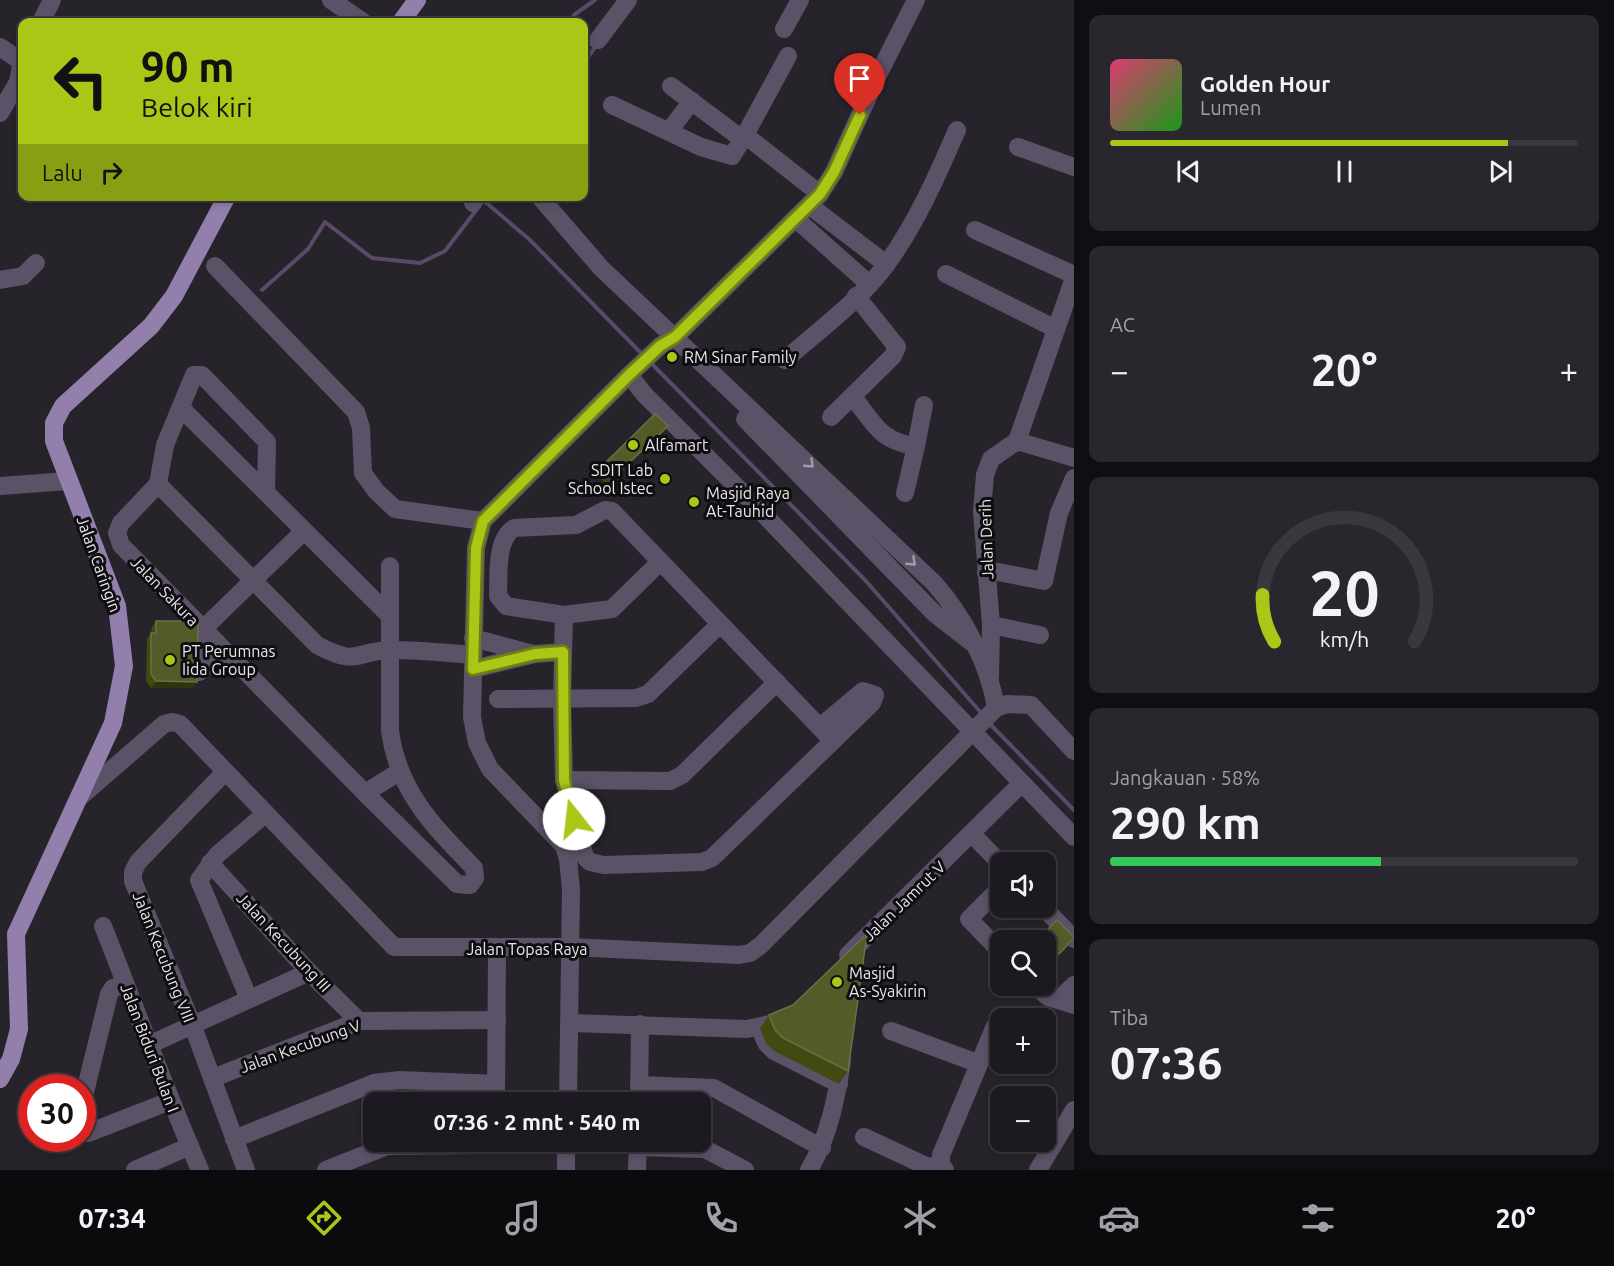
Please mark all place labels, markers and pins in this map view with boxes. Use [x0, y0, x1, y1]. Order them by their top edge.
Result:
pin [834, 53, 885, 115]
place label: RM Sinar Family [684, 348, 797, 366]
marker: RM Sinar Family [665, 350, 679, 364]
place label: Alfamart [645, 436, 709, 454]
marker: Alfamart [626, 438, 640, 452]
place label: SDIT Lab School Istec [568, 461, 654, 497]
marker: SDIT Lab School Istec [658, 472, 672, 486]
place label: Masjid Raya At-Tauhid [706, 484, 790, 520]
marker: Masjid Raya At-Tauhid [687, 495, 701, 509]
place label: PT Perumnas Iida Group [182, 642, 276, 678]
marker: PT Perumnas Iida Group [163, 653, 177, 667]
place label: Masjid As-Syakirin [849, 964, 926, 1000]
marker: Masjid As-Syakirin [830, 975, 844, 989]

